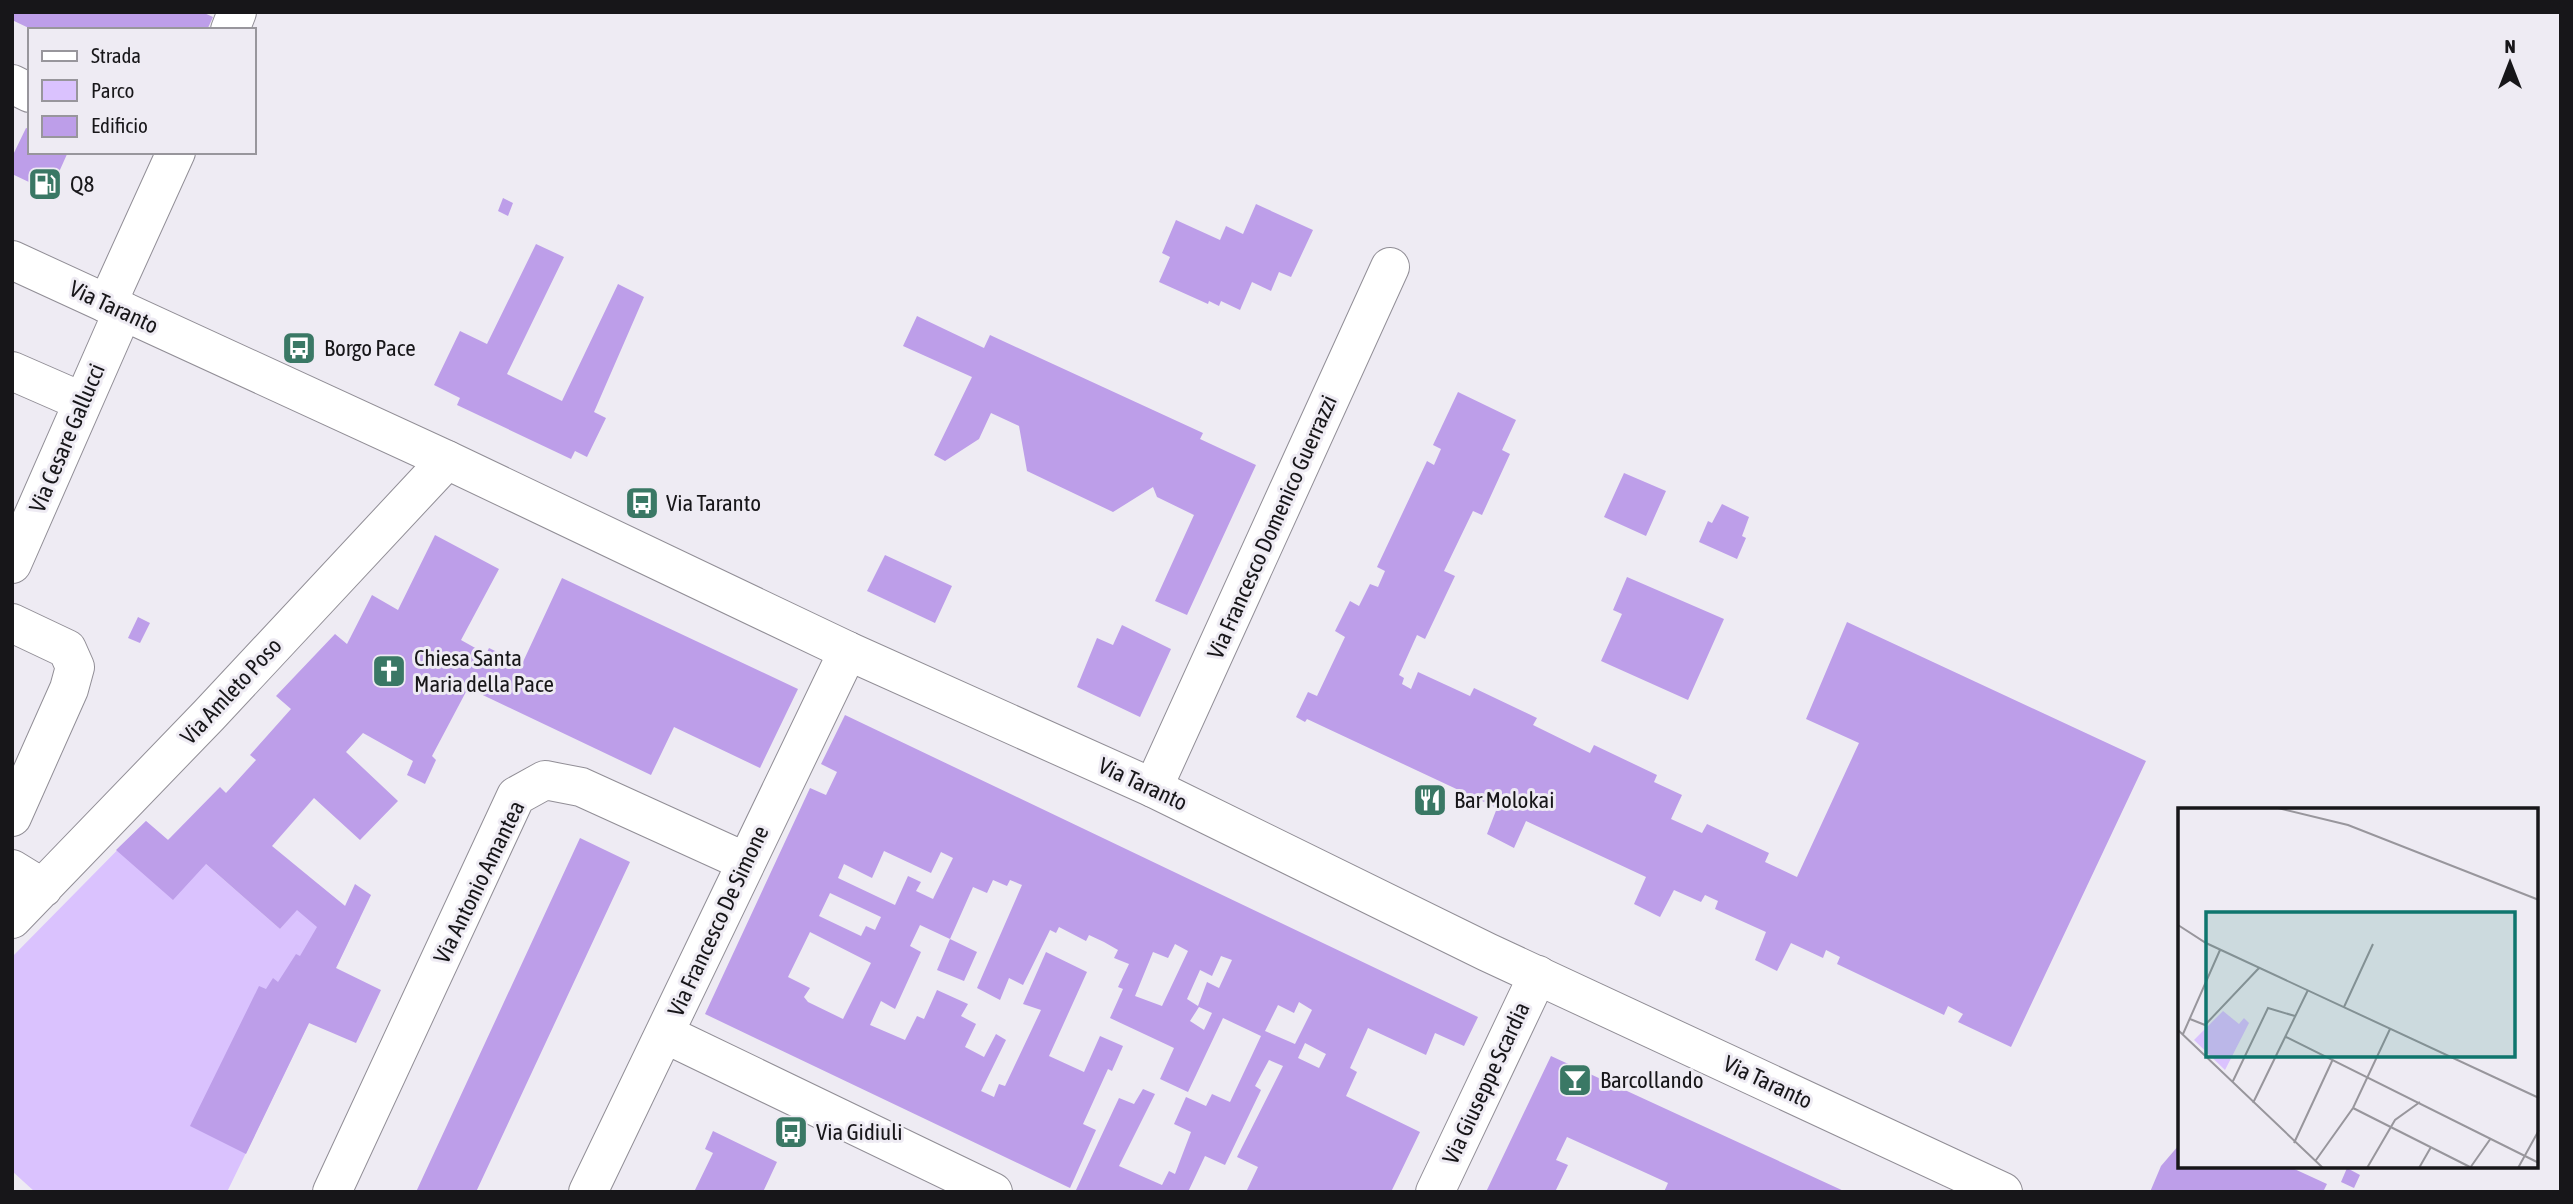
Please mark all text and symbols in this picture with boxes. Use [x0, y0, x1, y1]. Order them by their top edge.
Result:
legend [28, 28, 256, 154]
north arrow [2475, 28, 2545, 98]
text: N [2504, 35, 2516, 57]
text: Strada [91, 43, 141, 67]
text: Parco [91, 78, 134, 102]
text: Edificio [91, 113, 148, 137]
fuel station icon: Q8 [26, 165, 64, 203]
place label: Q8 [70, 171, 94, 197]
street label: Via Taranto [65, 275, 163, 339]
bus stop icon: Borgo Pace [280, 329, 318, 367]
place label: Borgo Pace [324, 335, 416, 361]
street label: Via Cesare Gallucci [24, 360, 110, 516]
street label: Via Francesco Domenico Guerrazzi [1202, 391, 1342, 663]
bus stop icon: Via Taranto [623, 484, 661, 522]
place label: Via Taranto [666, 490, 761, 516]
street label: Via Amleto Poso [175, 633, 287, 749]
place label: Chiesa Santa Maria della Pace [414, 645, 554, 697]
church icon: Chiesa Santa Maria della Pace [370, 652, 408, 690]
street label: Via Taranto [1094, 752, 1192, 816]
restaurant icon: Bar Molokai [1411, 781, 1449, 819]
place label: Bar Molokai [1454, 787, 1555, 813]
street label: Via Antonio Amantea [428, 796, 530, 968]
inset map [2178, 808, 2538, 1169]
street label: Via Francesco De Simone [662, 822, 774, 1020]
street label: Via Giuseppe Scardia [1437, 998, 1535, 1168]
street label: Via Taranto [1719, 1050, 1817, 1114]
bar icon: Barcollando [1556, 1061, 1594, 1099]
place label: Barcollando [1600, 1067, 1703, 1093]
bus stop icon: Via Gidiuli [772, 1113, 810, 1151]
place label: Via Gidiuli [816, 1119, 903, 1145]

